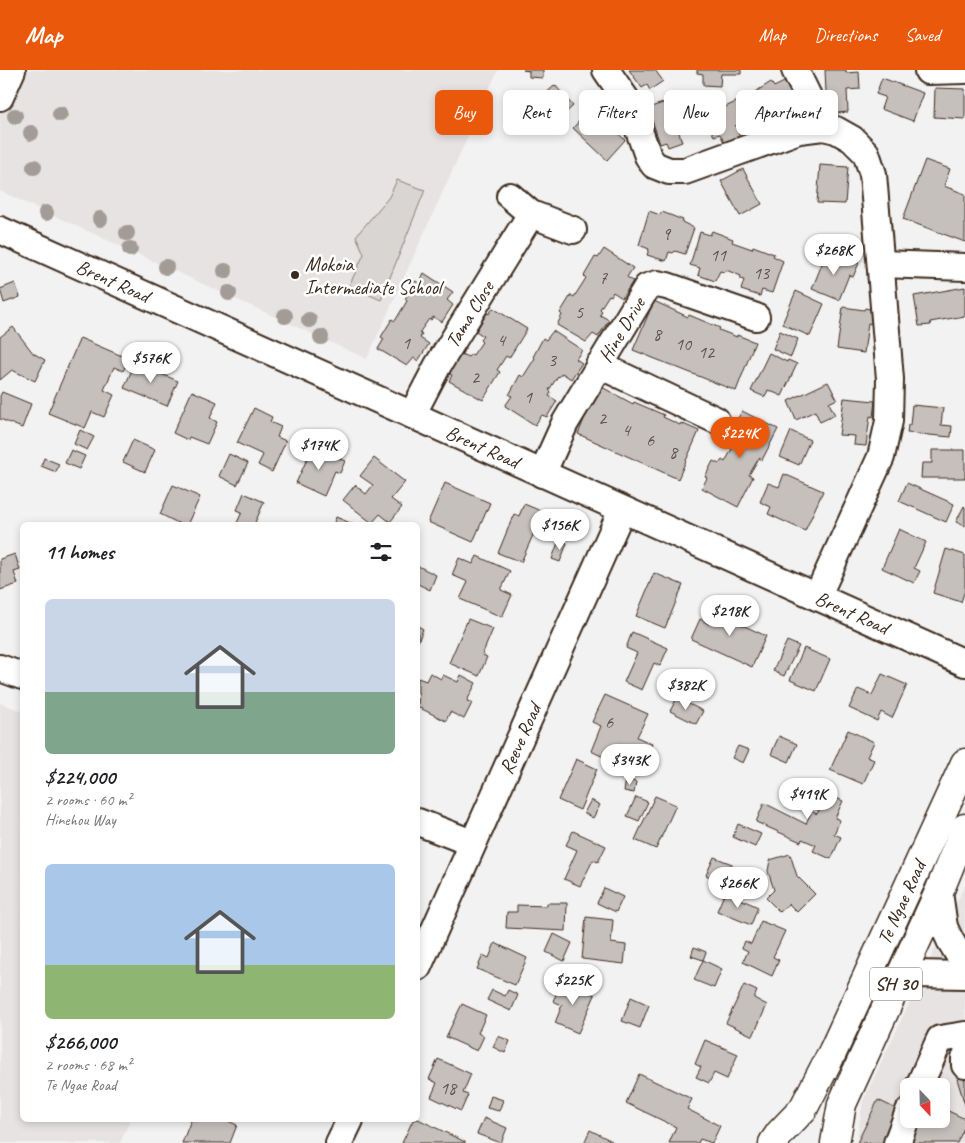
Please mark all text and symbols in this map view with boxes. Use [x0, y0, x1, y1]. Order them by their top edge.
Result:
text: Map [25, 20, 62, 50]
text: Map [759, 24, 786, 46]
text: Directions [814, 24, 877, 46]
text: Saved [905, 24, 940, 46]
chip: Buy [435, 90, 493, 135]
chip: Rent [503, 90, 569, 135]
chip: Filters [579, 90, 654, 135]
chip: New [664, 90, 726, 135]
chip: Apartment [736, 90, 838, 135]
house number: 9 [662, 223, 672, 245]
pin: $268K [799, 234, 869, 276]
text: $268K [815, 240, 853, 260]
house number: 11 [710, 244, 727, 266]
place label: Mokoia Intermediate School [305, 252, 445, 300]
street label: Brent Road [73, 253, 157, 309]
house number: 13 [753, 262, 771, 284]
house number: 7 [599, 267, 608, 289]
marker: Mokoia Intermediate School [289, 269, 301, 281]
street label: Tama Close [439, 275, 500, 352]
street label: Hine Drive [592, 291, 651, 367]
house number: 5 [575, 301, 584, 323]
house number: 8 [653, 323, 663, 345]
house number: 4 [497, 329, 507, 351]
house number: 1 [402, 332, 411, 354]
house number: 10 [675, 333, 693, 355]
house number: 12 [698, 341, 716, 363]
pin: $576K [116, 342, 186, 384]
text: $576K [133, 348, 169, 368]
house number: 3 [548, 349, 558, 371]
house number: 2 [471, 366, 481, 388]
house number: 1 [524, 386, 533, 408]
house number: 2 [598, 407, 608, 429]
pin: $224K [705, 416, 775, 459]
street label: Brent Road [442, 419, 526, 475]
house number: 4 [622, 419, 632, 441]
text: $224K [722, 423, 758, 443]
pin: $174K [284, 428, 354, 471]
house number: 6 [646, 429, 655, 451]
text: $174K [301, 435, 337, 455]
house number: 8 [669, 441, 679, 463]
pin: $156K [525, 508, 595, 551]
text: $156K [541, 515, 579, 535]
icon: filters [367, 538, 395, 566]
text: 11 homes [45, 539, 114, 565]
street label: Brent Road [812, 585, 896, 641]
pin: $218K [695, 594, 765, 637]
text: $218K [712, 601, 748, 621]
icon: home [175, 632, 265, 722]
pin: $382K [651, 668, 721, 711]
text: $382K [668, 675, 704, 695]
street label: Reeve Road [493, 697, 548, 778]
house number: 6 [605, 711, 614, 733]
pin: $343K [595, 744, 665, 786]
text: $343K [612, 750, 648, 770]
text: $224,000 [45, 764, 115, 790]
pin: $419K [773, 778, 843, 820]
text: $419K [790, 784, 826, 804]
text: 2 rooms · 60 m² [45, 790, 131, 810]
text: Hinehou Way [45, 810, 116, 830]
street label: Te Ngae Road [871, 854, 932, 948]
pin: $266K [703, 866, 773, 909]
text: $266K [719, 873, 757, 893]
icon: home [175, 897, 265, 987]
pin: $225K [538, 964, 608, 1006]
road number: SH 30 [870, 968, 922, 1001]
text: $225K [555, 970, 591, 990]
text: $266,000 [45, 1029, 116, 1055]
text: 2 rooms · 68 m² [45, 1055, 131, 1075]
text: Te Ngae Road [45, 1075, 116, 1095]
house number: 18 [440, 1077, 458, 1099]
north arrow [900, 1078, 950, 1128]
map controls [900, 1078, 950, 1128]

